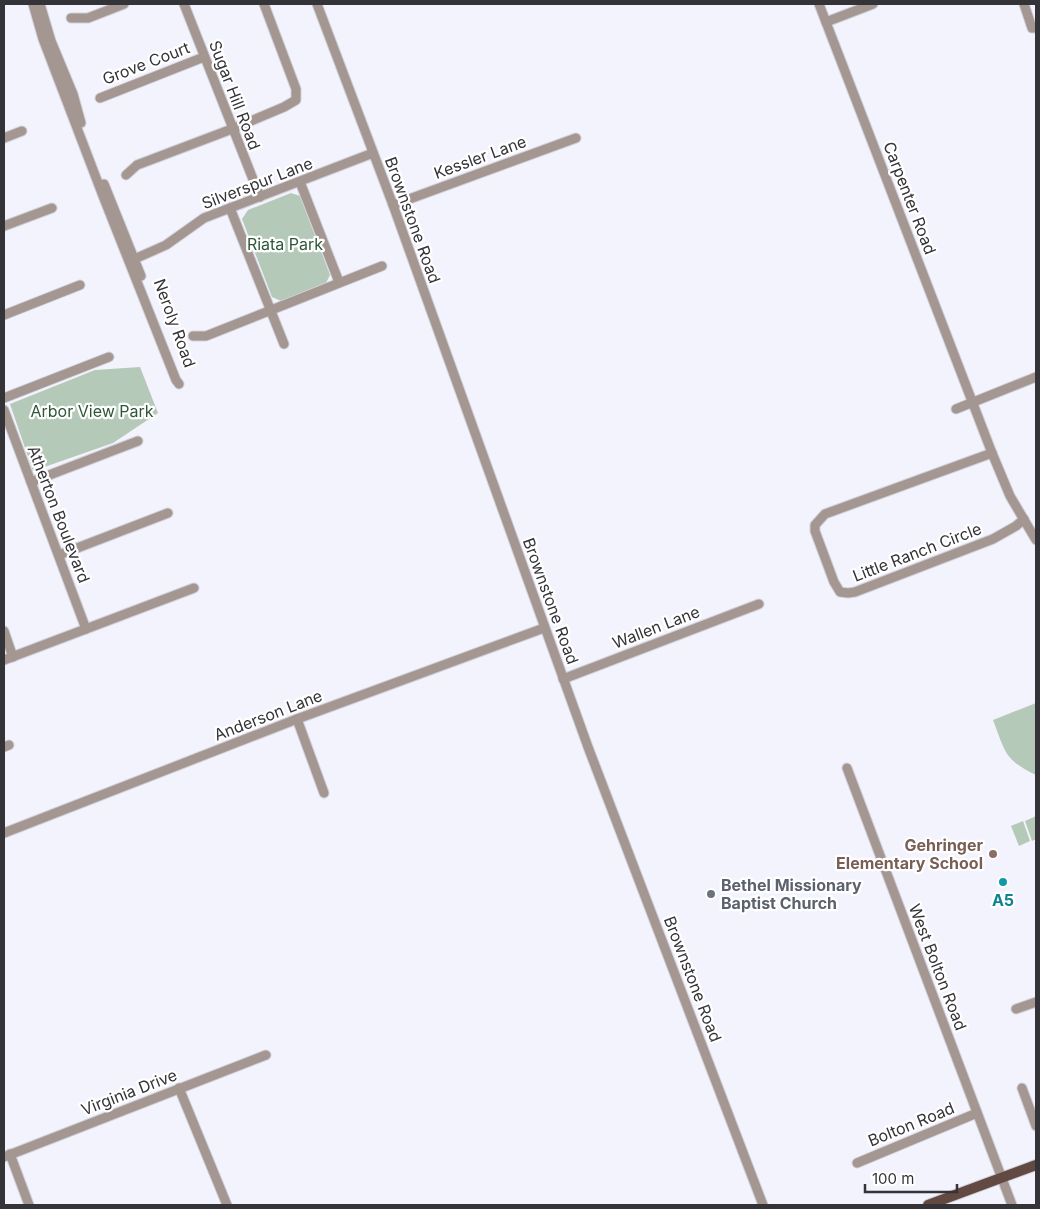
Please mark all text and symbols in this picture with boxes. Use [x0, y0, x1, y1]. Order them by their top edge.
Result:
street label: Grove Court [100, 37, 192, 89]
street label: Sugar Hill Road [205, 37, 265, 153]
street label: Kessler Lane [431, 131, 529, 183]
street label: Carpenter Road [879, 139, 941, 257]
street label: Silverspur Lane [199, 153, 315, 213]
street label: Brownstone Road [381, 154, 445, 286]
park label: Riata Park [247, 234, 323, 254]
street label: Neroly Road [150, 276, 200, 370]
park label: Arbor View Park [30, 401, 154, 421]
street label: Atherton Boulevard [24, 442, 94, 586]
street label: Little Ranch Circle [850, 518, 984, 586]
street label: Brownstone Road [519, 535, 583, 667]
street label: Wallen Lane [610, 601, 702, 653]
street label: Anderson Lane [211, 685, 325, 745]
place label: Gehringer Elementary School [836, 835, 983, 873]
marker: Gehringer Elementary School [987, 848, 999, 860]
place label: Bethel Missionary Baptist Church [721, 875, 862, 913]
marker: A5 [997, 876, 1009, 888]
marker: Bethel Missionary Baptist Church [705, 888, 717, 900]
place label: A5 [992, 890, 1014, 910]
street label: West Bolton Road [905, 901, 971, 1033]
street label: Brownstone Road [660, 913, 726, 1045]
street label: Virginia Drive [78, 1065, 180, 1119]
street label: Bolton Road [865, 1098, 957, 1150]
scale bar [865, 1162, 958, 1194]
text: 100 m [872, 1169, 914, 1188]

